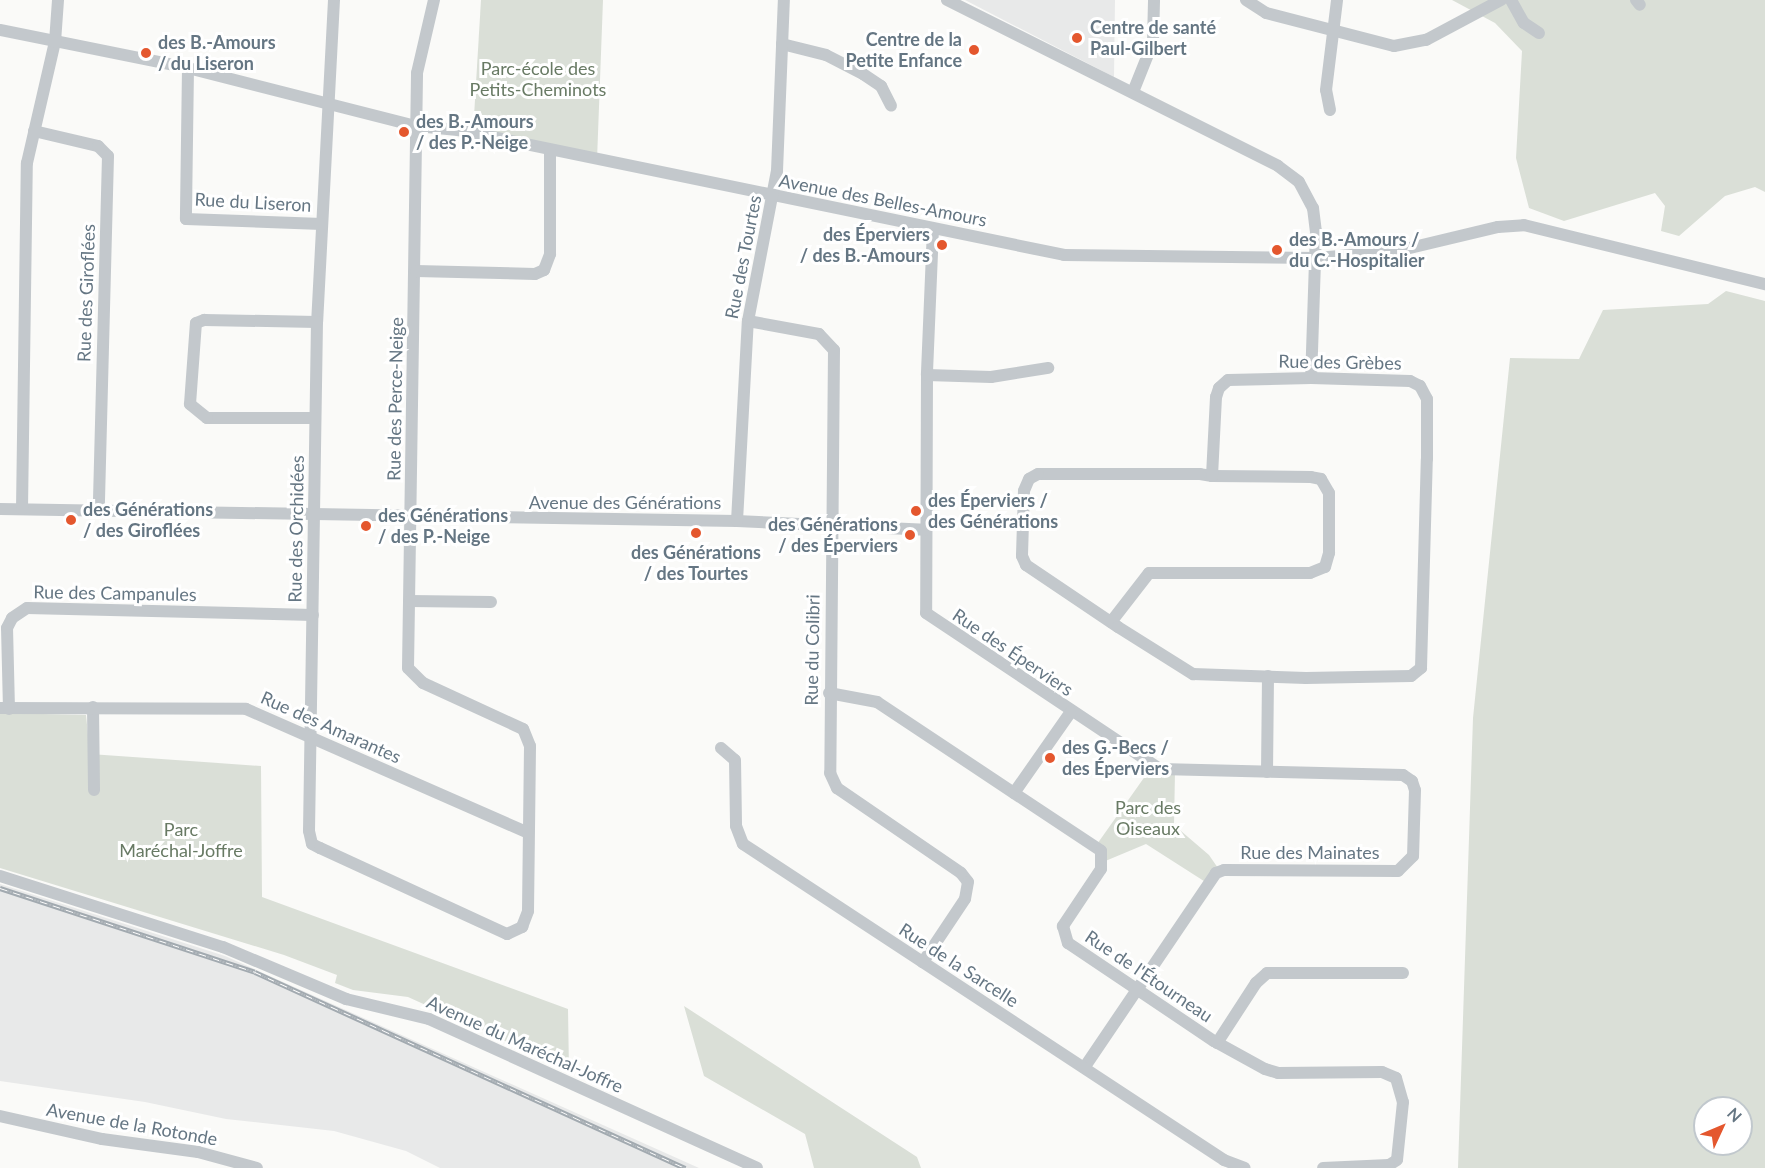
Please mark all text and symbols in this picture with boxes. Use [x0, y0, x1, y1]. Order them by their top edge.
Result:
place label: Centre de santé Paul-Gilbert [1090, 17, 1216, 60]
place label: Centre de la Petite Enfance [846, 29, 962, 72]
marker: Centre de santé Paul-Gilbert [1068, 29, 1086, 47]
place label: des B.-Amours / du Liseron [158, 32, 276, 74]
marker: Centre de la Petite Enfance [967, 43, 981, 57]
marker: des B.-Amours / du Liseron [139, 46, 153, 60]
park label: Parc-école des Petits-Cheminots [470, 58, 606, 100]
place label: des B.-Amours / des P.-Neige [416, 111, 534, 154]
marker: des B.-Amours / des P.-Neige [397, 125, 411, 139]
street label: Avenue des Belles-Amours [777, 169, 989, 231]
street label: Rue du Liseron [194, 188, 312, 216]
street label: Rue des Tourtes [720, 193, 766, 321]
street label: Rue des Giroflées [73, 224, 99, 362]
place label: des Éperviers / des B.-Amours [800, 224, 930, 266]
place label: des B.-Amours / du C.-Hospitalier [1289, 229, 1424, 272]
marker: des Éperviers / des B.-Amours [935, 238, 949, 252]
marker: des B.-Amours / du C.-Hospitalier [1270, 243, 1284, 257]
street label: Rue des Perce-Neige [383, 317, 407, 481]
street label: Rue des Grèbes [1278, 350, 1402, 374]
street label: Rue des Orchidées [284, 455, 308, 603]
place label: des Éperviers / des Générations [928, 490, 1058, 532]
street label: Avenue des Générations [529, 491, 721, 513]
place label: des Générations / des Giroflées [83, 499, 213, 542]
marker: des Éperviers / des Générations [909, 504, 923, 518]
place label: des Générations / des P.-Neige [378, 505, 508, 548]
marker: des Générations / des Giroflées [64, 513, 78, 527]
place label: des Générations / des Éperviers [768, 514, 898, 556]
marker: des Générations / des P.-Neige [359, 519, 373, 533]
marker: des Générations / des Tourtes [689, 526, 703, 540]
marker: des Générations / des Éperviers [903, 528, 917, 542]
place label: des Générations / des Tourtes [631, 542, 761, 584]
street label: Rue des Campanules [33, 581, 197, 605]
street label: Rue du Colibri [800, 594, 824, 706]
street label: Rue des Éperviers [949, 604, 1077, 700]
street label: Rue des Amarantes [257, 686, 405, 768]
place label: des G.-Becs / des Éperviers [1062, 737, 1169, 780]
marker: des G.-Becs / des Éperviers [1043, 751, 1057, 765]
park label: Parc des Oiseaux [1115, 797, 1181, 840]
park label: Parc Maréchal-Joffre [119, 819, 243, 862]
street label: Rue des Mainates [1240, 841, 1380, 863]
street label: Rue de la Sarcelle [895, 918, 1023, 1012]
street label: Rue de l'Étourneau [1081, 925, 1217, 1027]
street label: Avenue du Maréchal-Joffre [424, 991, 626, 1097]
north arrow [1693, 1096, 1753, 1156]
street label: Avenue de la Rotonde [45, 1098, 219, 1150]
text: N [1724, 1103, 1746, 1126]

